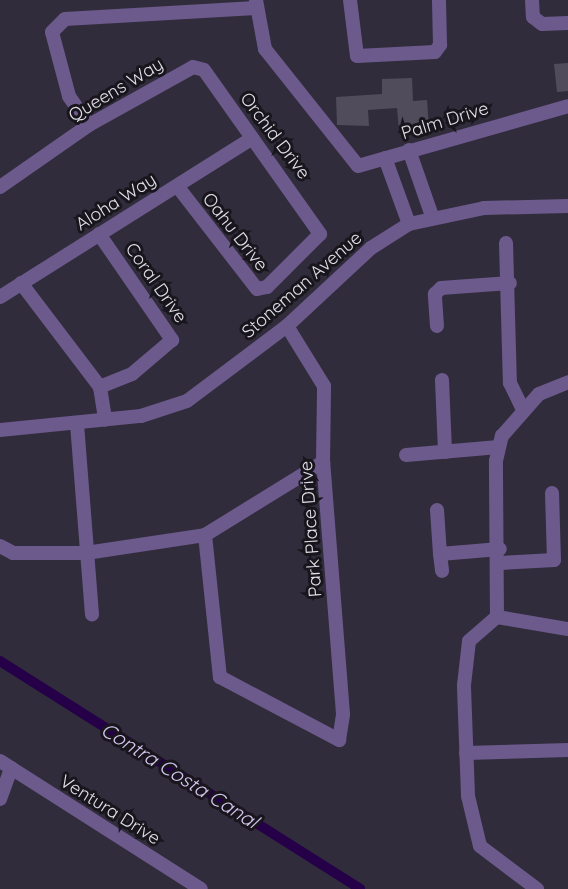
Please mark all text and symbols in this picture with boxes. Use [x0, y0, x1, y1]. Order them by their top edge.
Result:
street label: Queens Way [65, 53, 167, 127]
street label: Orchid Drive [235, 88, 315, 184]
street label: Palm Drive [399, 97, 491, 145]
street label: Aloha Way [72, 169, 160, 235]
street label: Oahu Drive [198, 189, 272, 275]
street label: Stoneman Avenue [238, 227, 366, 343]
street label: Coral Drive [121, 239, 191, 327]
street label: Park Place Drive [295, 460, 327, 598]
water label: Contra Costa Canal [97, 717, 263, 833]
street label: Ventura Drive [56, 771, 164, 849]

